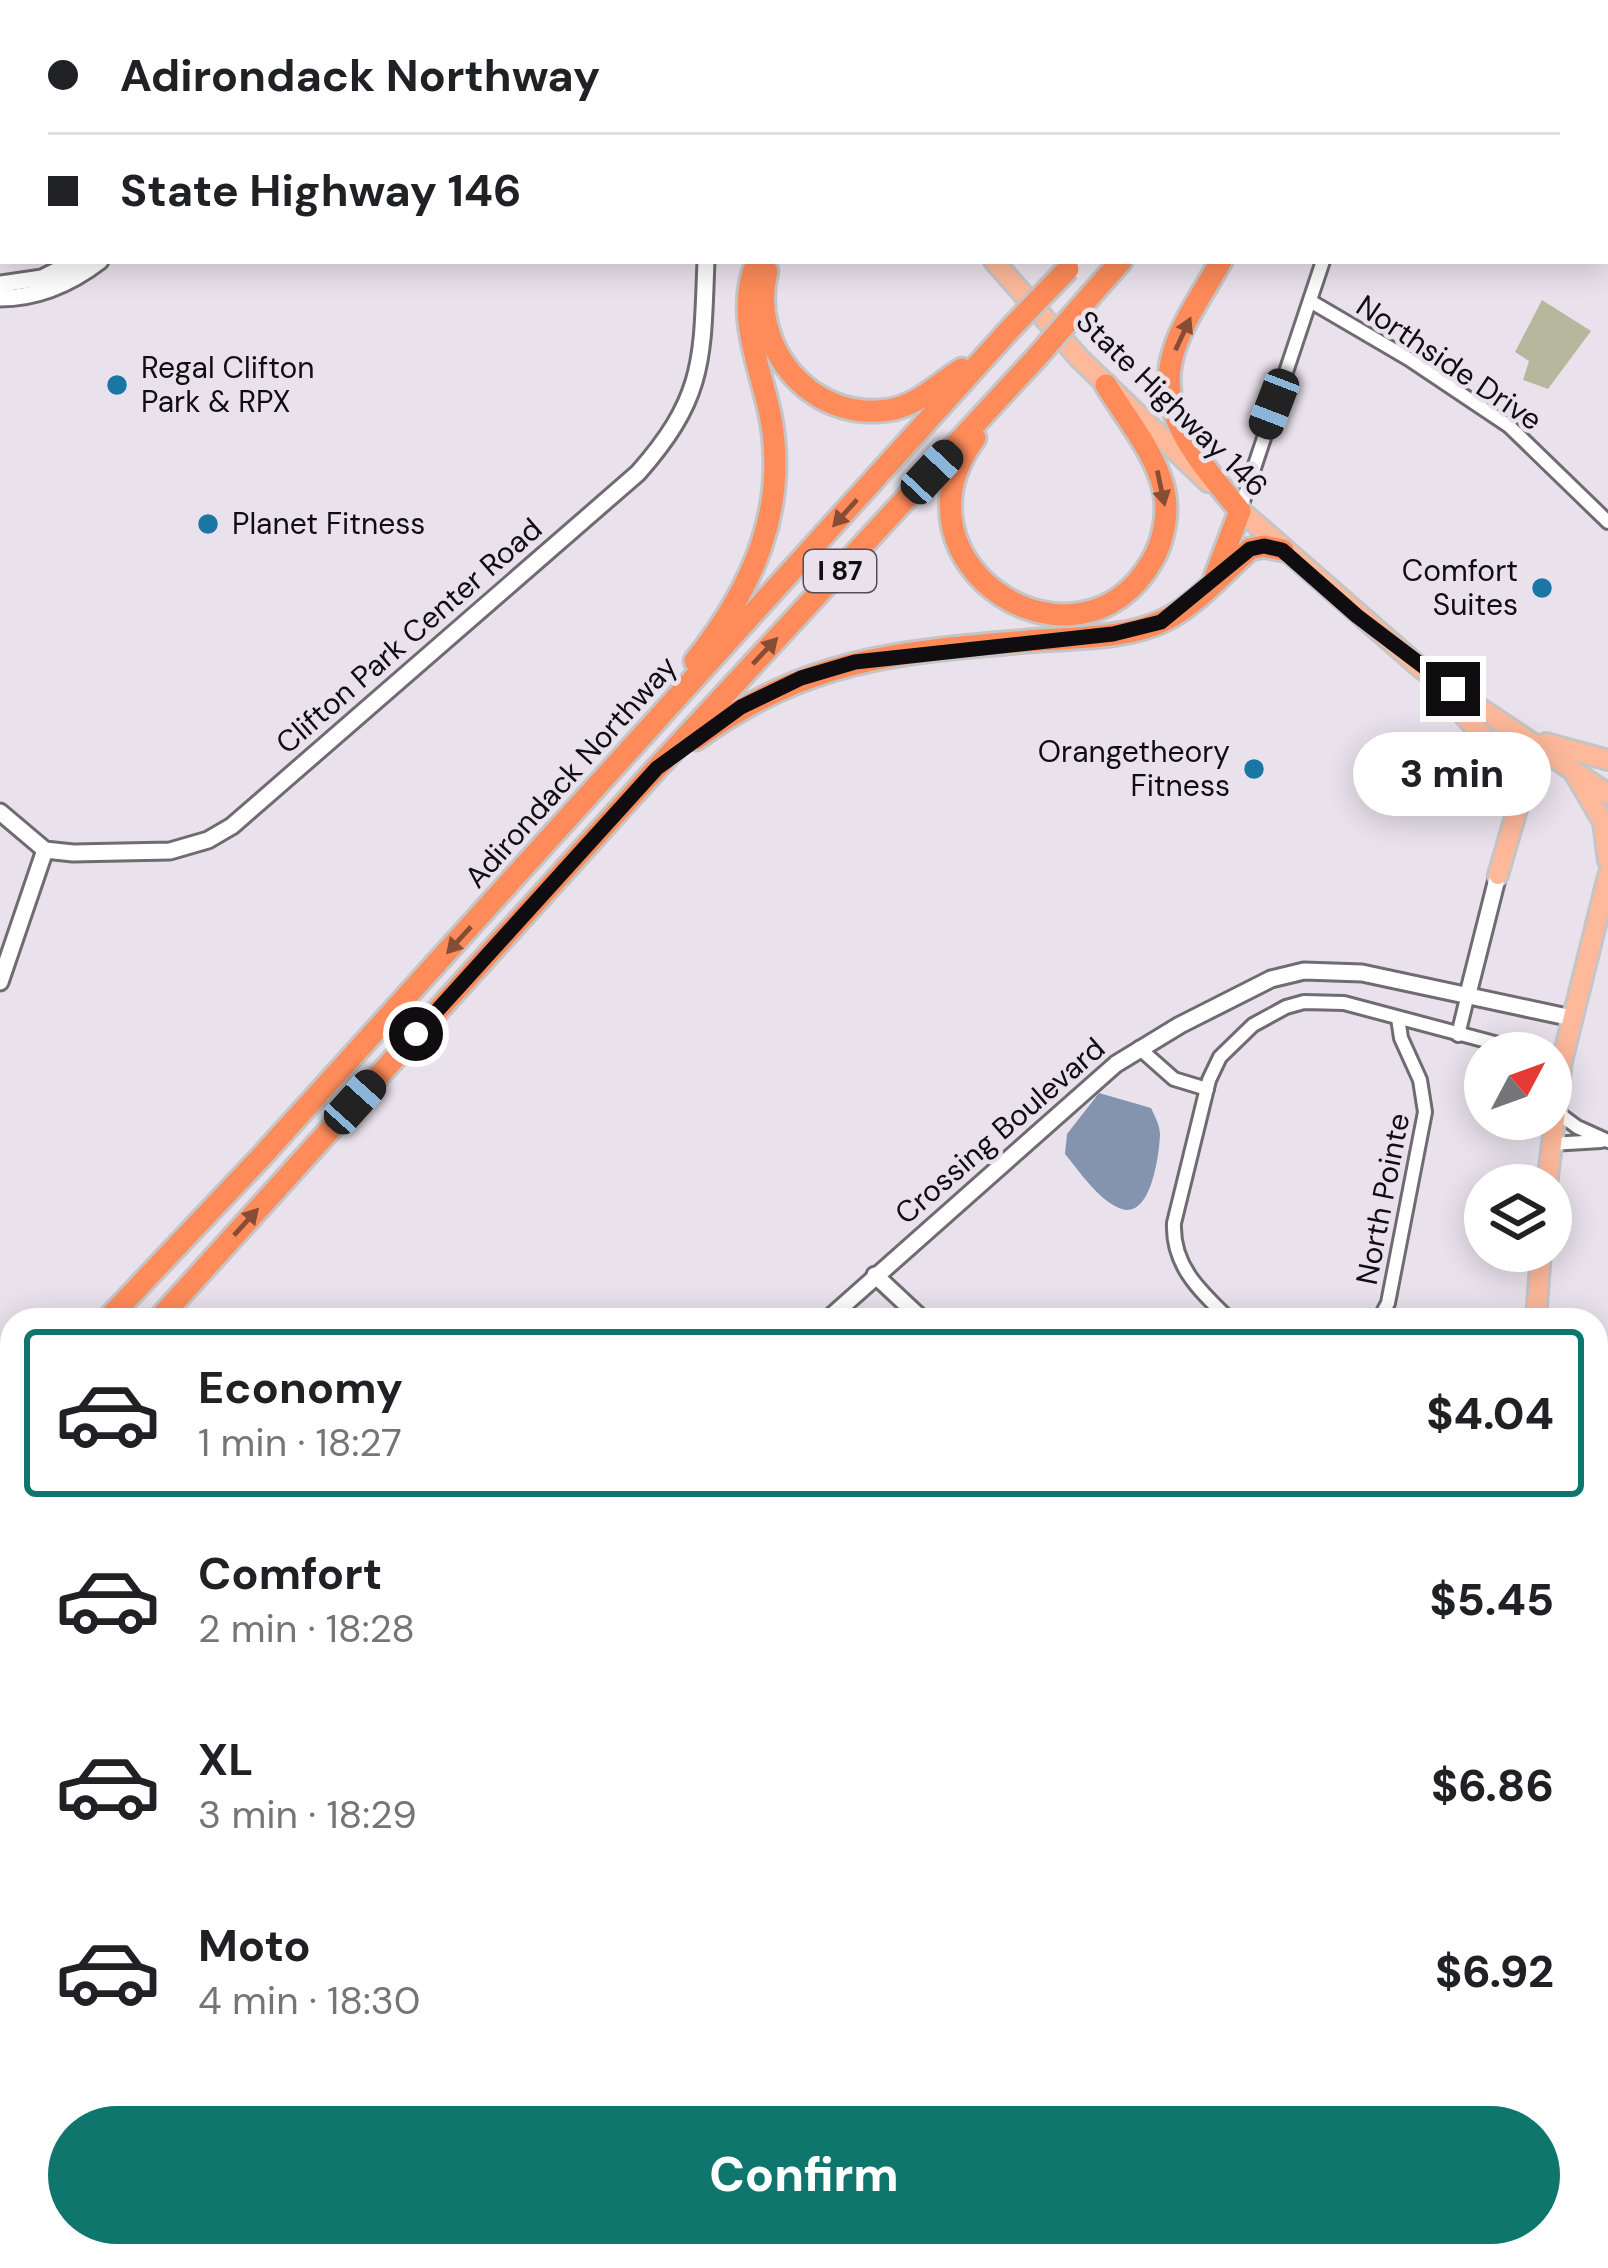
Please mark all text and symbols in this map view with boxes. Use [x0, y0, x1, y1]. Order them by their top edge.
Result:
text: Adirondack Northway [120, 46, 600, 105]
text: State Highway 146 [120, 161, 522, 220]
street label: Northside Drive [1349, 286, 1550, 439]
street label: State Highway 146 [1068, 302, 1277, 505]
one-way arrow [1173, 316, 1193, 351]
place label: Regal Clifton Park & RPX [141, 348, 315, 421]
car [1244, 364, 1304, 444]
marker: Regal Clifton Park & RPX [104, 372, 130, 398]
car [894, 433, 970, 511]
one-way arrow [1152, 469, 1171, 507]
one-way arrow [832, 498, 859, 528]
place label: Planet Fitness [232, 504, 425, 543]
street label: Clifton Park Center Road [267, 509, 550, 762]
marker: Planet Fitness [195, 511, 221, 537]
road number: I 87 [804, 550, 876, 592]
place label: Comfort Suites [1402, 551, 1518, 624]
marker: Comfort Suites [1529, 575, 1555, 601]
one-way arrow [751, 637, 778, 666]
street label: Adirondack Northway [456, 647, 686, 896]
route end [1426, 662, 1480, 716]
callout: 3 min [1354, 731, 1552, 815]
place label: Orangetheory Fitness [1038, 732, 1230, 805]
text: 3 min [1400, 748, 1504, 799]
marker: Orangetheory Fitness [1241, 756, 1267, 782]
one-way arrow [446, 926, 473, 955]
route start [389, 1007, 443, 1061]
street label: Crossing Boulevard [886, 1029, 1113, 1233]
north arrow [1464, 1032, 1572, 1140]
map controls [1464, 1032, 1572, 1272]
car [318, 1063, 392, 1141]
street label: North Pointe [1347, 1110, 1418, 1288]
button: layers [1464, 1164, 1572, 1272]
one-way arrow [232, 1207, 259, 1236]
text: Economy [198, 1358, 403, 1417]
icon: car [54, 1359, 162, 1467]
text: $4.04 [1426, 1384, 1554, 1443]
text: 1 min · 18:27 [198, 1417, 402, 1468]
text: Comfort [198, 1544, 382, 1603]
icon: car [54, 1545, 162, 1653]
text: $5.45 [1430, 1570, 1554, 1629]
text: 2 min · 18:28 [198, 1603, 415, 1654]
text: XL [198, 1730, 253, 1789]
icon: car [54, 1731, 162, 1839]
text: $6.86 [1431, 1756, 1554, 1815]
text: 3 min · 18:29 [198, 1789, 417, 1840]
text: Moto [198, 1916, 311, 1975]
icon: car [54, 1917, 162, 2025]
text: $6.92 [1435, 1942, 1554, 2001]
text: 4 min · 18:30 [198, 1975, 421, 2026]
button: Confirm [48, 2106, 1560, 2244]

